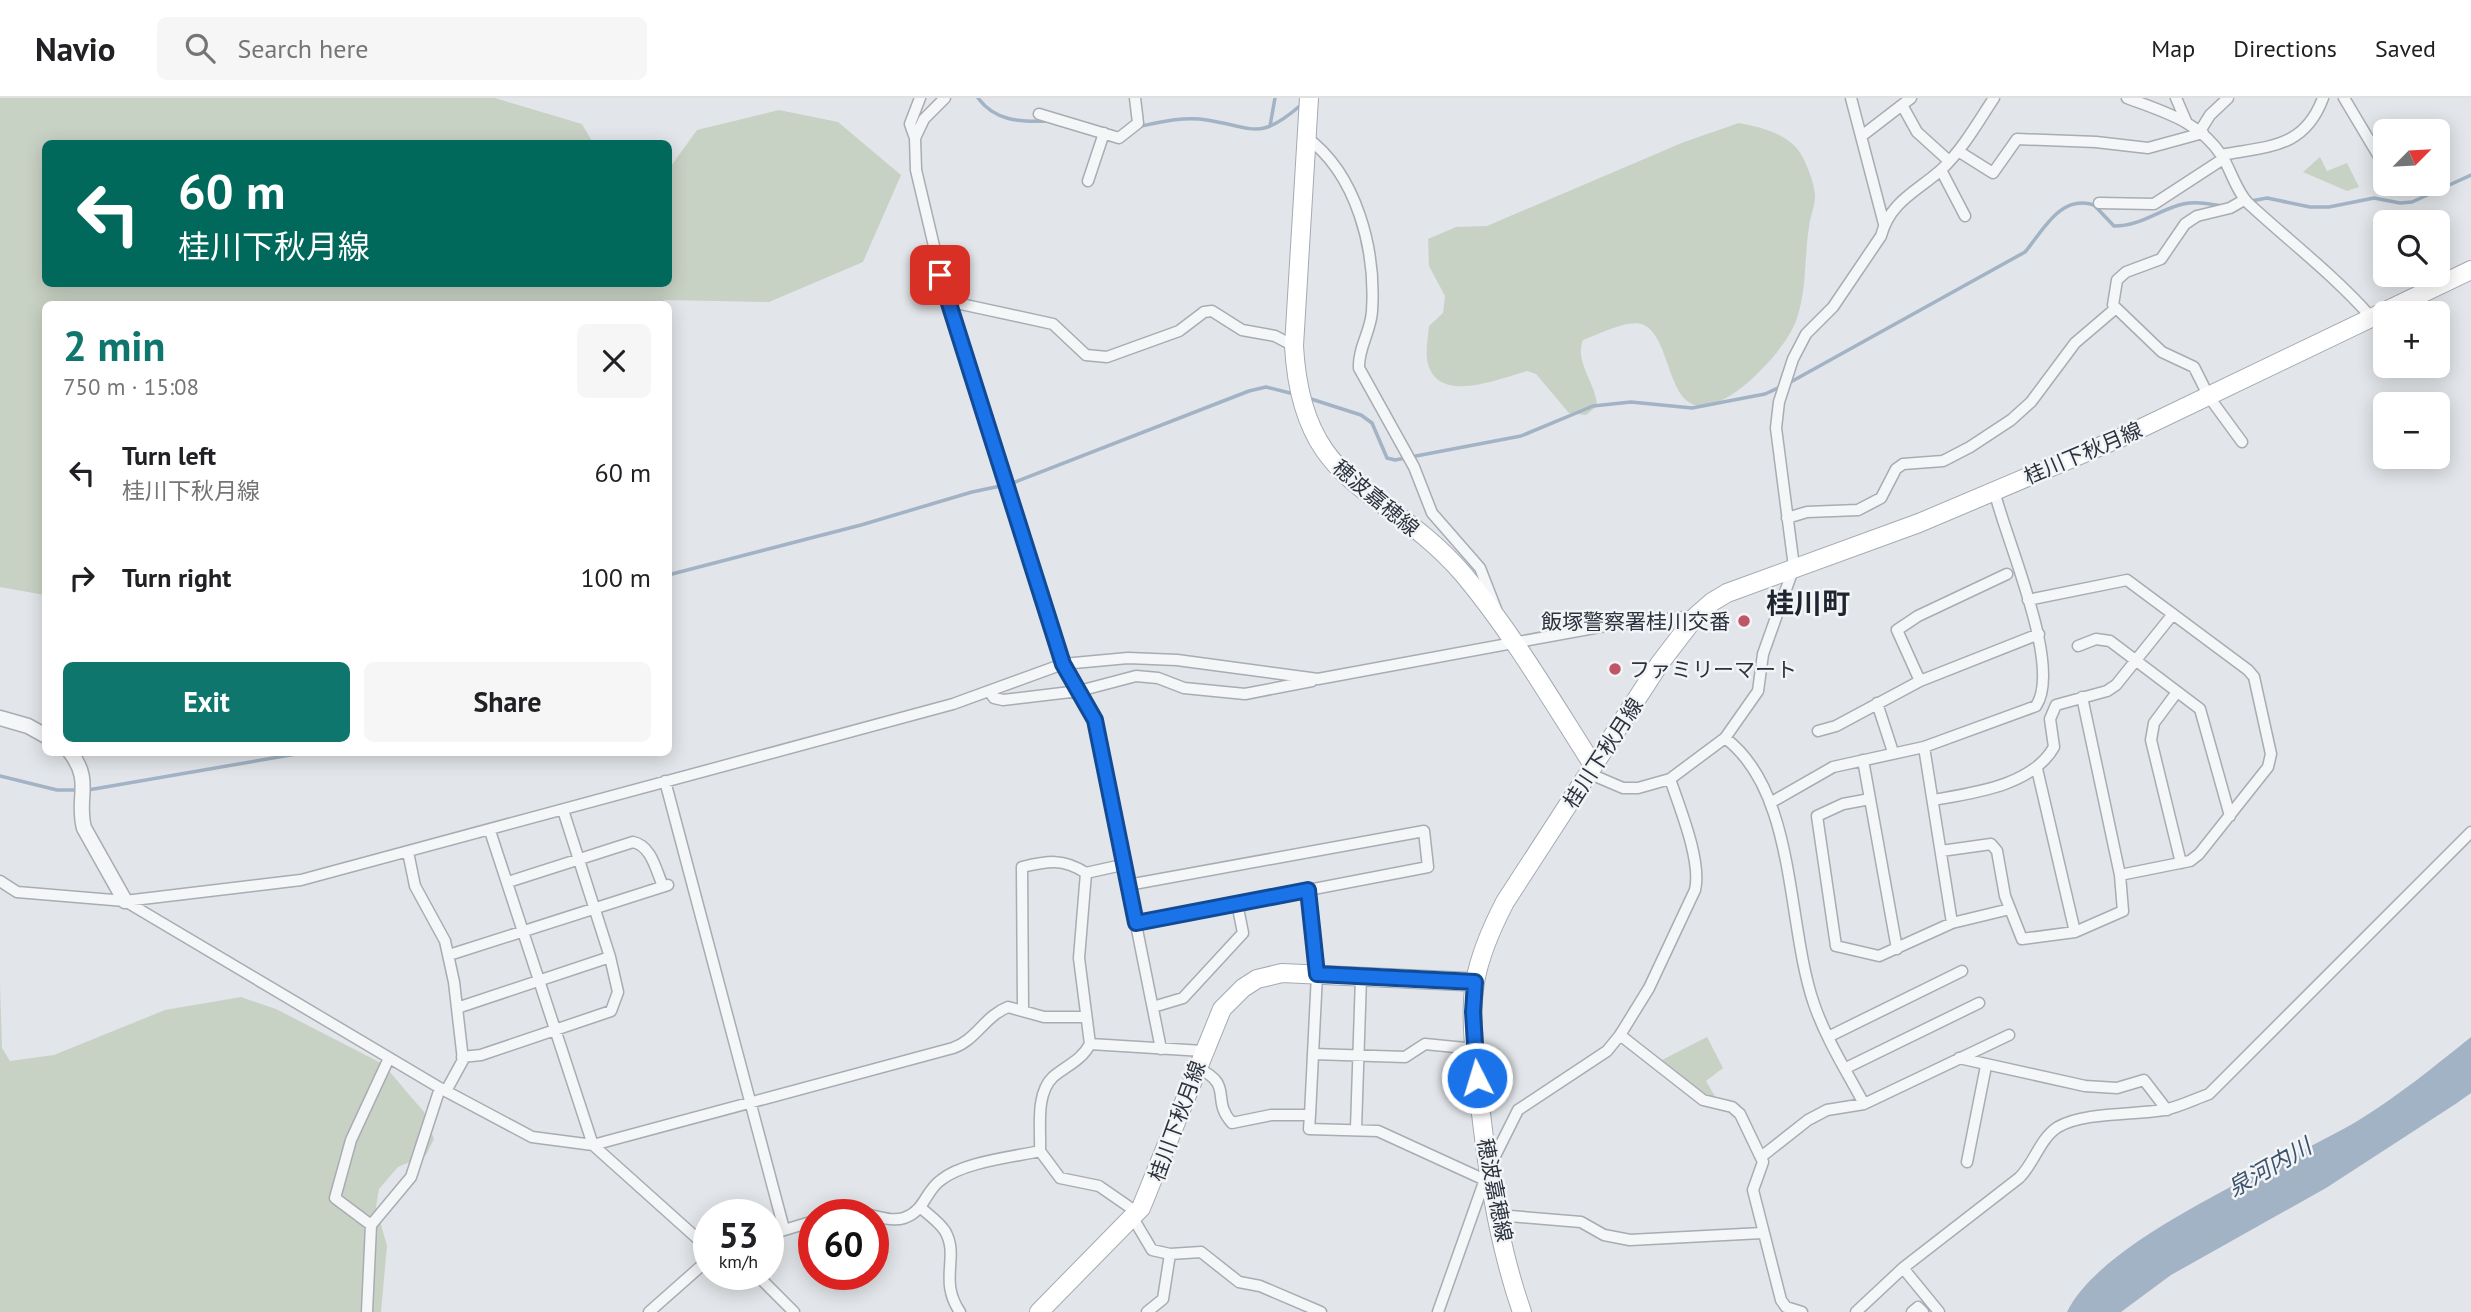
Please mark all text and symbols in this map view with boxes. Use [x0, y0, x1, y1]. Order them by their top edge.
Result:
search box [157, 17, 647, 80]
text: Navio [35, 27, 115, 70]
icon: search [181, 29, 219, 67]
text: Search here [237, 32, 369, 65]
text: Map [2151, 33, 2195, 64]
text: Directions [2233, 33, 2337, 64]
text: Saved [2375, 33, 2436, 64]
north arrow [2373, 119, 2450, 196]
map controls [2373, 119, 2450, 469]
text: 60 m [178, 159, 285, 223]
icon: left [63, 168, 154, 259]
button: search [2373, 210, 2450, 287]
text: 桂川下秋月線 [178, 225, 370, 267]
pin [910, 245, 970, 305]
icon: arrive [921, 256, 959, 294]
button: + [2373, 301, 2450, 378]
text: 2 min [63, 318, 165, 373]
button: close [577, 324, 651, 398]
text: 750 m · 15:08 [63, 372, 199, 401]
button: − [2373, 392, 2450, 469]
street label: 桂川下秋月線 [2020, 416, 2146, 490]
text: Turn left [122, 439, 216, 472]
icon: left [63, 454, 101, 492]
street label: 穂波嘉穂線 [1327, 454, 1425, 542]
text: 60 m [595, 456, 651, 489]
text: 桂川下秋月線 [122, 476, 260, 505]
icon: right [63, 559, 101, 597]
text: Turn right [122, 561, 231, 594]
text: 100 m [580, 561, 651, 594]
district label: 桂川町 [1766, 584, 1850, 621]
place label: 飯塚警察署桂川交番 [1541, 608, 1730, 635]
marker: 飯塚警察署桂川交番 [1736, 613, 1752, 629]
place label: ファミリーマート [1629, 656, 1797, 683]
marker: ファミリーマート [1607, 661, 1623, 677]
button: Exit [63, 662, 350, 742]
button: Share [364, 662, 651, 742]
street label: 桂川下秋月線 [1557, 693, 1649, 813]
position arrow [1440, 1041, 1514, 1115]
street label: 桂川下秋月線 [1143, 1057, 1211, 1185]
water label: 泉河内川 [2222, 1130, 2319, 1203]
street label: 穂波嘉穂線 [1472, 1136, 1518, 1244]
speed limit sign: 60 [798, 1199, 889, 1290]
text: 53 [719, 1212, 758, 1258]
text: km/h [719, 1250, 758, 1273]

